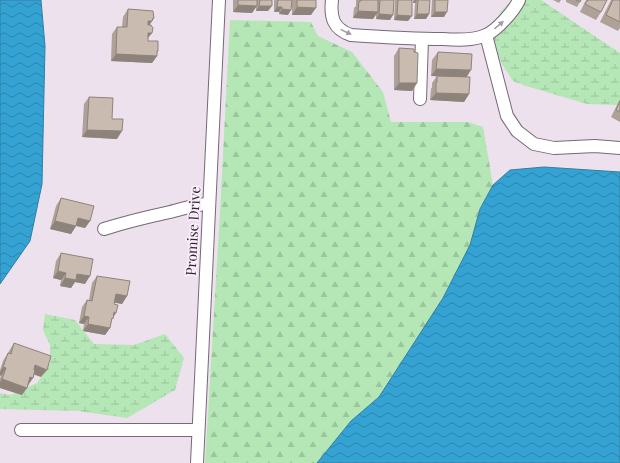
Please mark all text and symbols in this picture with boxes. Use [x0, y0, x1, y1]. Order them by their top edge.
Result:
one-way arrow [493, 20, 504, 29]
one-way arrow [340, 29, 352, 35]
street label: Promise Drive [181, 186, 204, 276]

